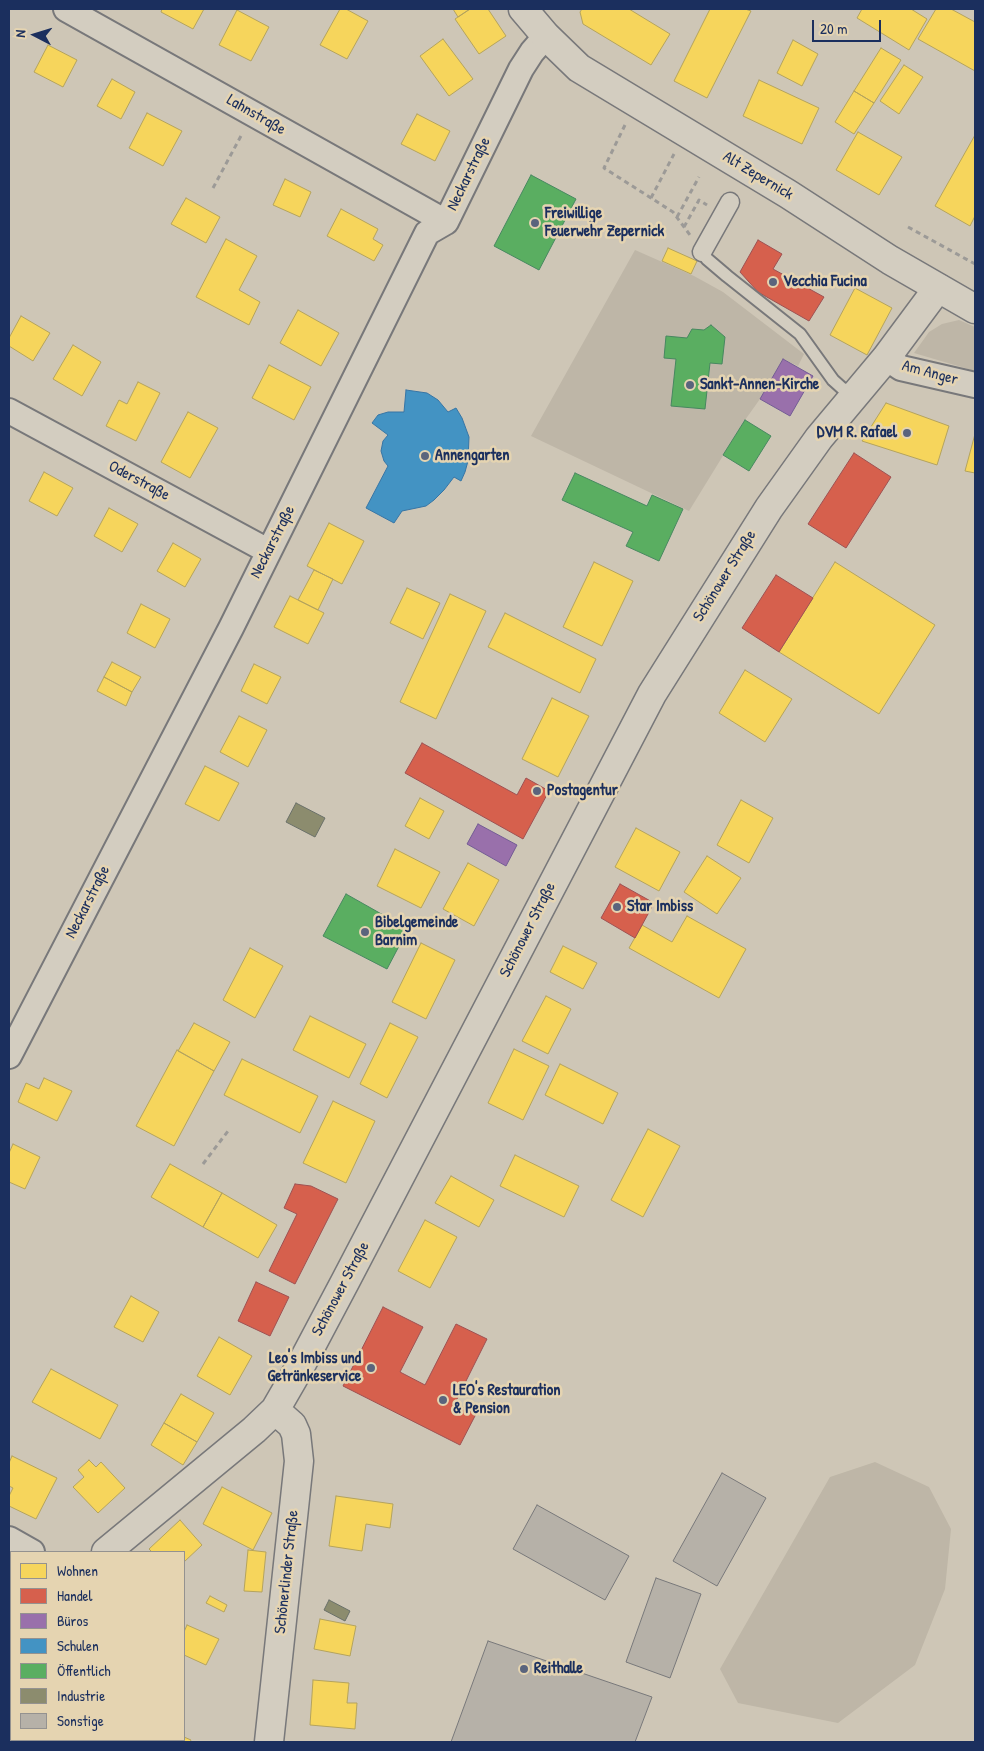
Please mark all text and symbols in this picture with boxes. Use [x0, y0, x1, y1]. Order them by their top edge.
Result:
north arrow [10, 10, 60, 60]
scale bar [814, 10, 883, 42]
text: 20 m [820, 18, 847, 39]
text: N [10, 29, 29, 38]
street label: Lahnstraße [223, 90, 289, 140]
street label: Neckarstraße [443, 134, 495, 214]
street label: Alt Zepernick [719, 147, 797, 205]
place label: Freiwillige Feuerwehr Zepernick [545, 204, 664, 242]
marker: Freiwillige Feuerwehr Zepernick [529, 217, 541, 229]
place label: Vecchia Fucina [783, 272, 867, 292]
marker: Vecchia Fucina [767, 276, 779, 288]
street label: Am Anger [900, 356, 960, 390]
place label: Sankt-Annen-Kirche [700, 375, 819, 395]
marker: Sankt-Annen-Kirche [684, 379, 696, 391]
place label: DVM R. Rafael [817, 423, 897, 443]
marker: DVM R. Rafael [901, 427, 913, 439]
place label: Annengarten [435, 446, 510, 466]
marker: Annengarten [419, 450, 431, 462]
street label: Oderstraße [105, 457, 173, 505]
street label: Neckarstraße [246, 502, 300, 582]
street label: Schönower Straße [689, 527, 761, 625]
place label: Postagentur [547, 781, 618, 801]
marker: Postagentur [531, 785, 543, 797]
street label: Neckarstraße [61, 862, 115, 942]
street label: Schönower Straße [496, 879, 560, 981]
place label: Star Imbiss [627, 897, 693, 917]
marker: Star Imbiss [611, 901, 623, 913]
place label: Bibelgemeinde Barnim [375, 913, 458, 951]
marker: Bibelgemeinde Barnim [359, 926, 371, 938]
street label: Schönower Straße [308, 1239, 374, 1339]
place label: Leo's Imbiss und Getränkeservice [268, 1349, 361, 1387]
marker: Leo's Imbiss und Getränkeservice [365, 1362, 377, 1374]
place label: LEO's Restauration & Pension [453, 1381, 561, 1419]
marker: LEO's Restauration & Pension [437, 1394, 449, 1406]
street label: Schönerlinder Straße [271, 1509, 303, 1635]
legend [10, 1551, 185, 1741]
text: Wohnen [57, 1560, 98, 1581]
text: Handel [57, 1585, 93, 1606]
text: Büros [57, 1610, 88, 1631]
text: Schulen [57, 1635, 99, 1656]
place label: Reithalle [534, 1659, 583, 1679]
text: Öffentlich [57, 1660, 111, 1681]
marker: Reithalle [518, 1663, 530, 1675]
text: Industrie [57, 1685, 105, 1706]
text: Sonstige [57, 1710, 104, 1731]

